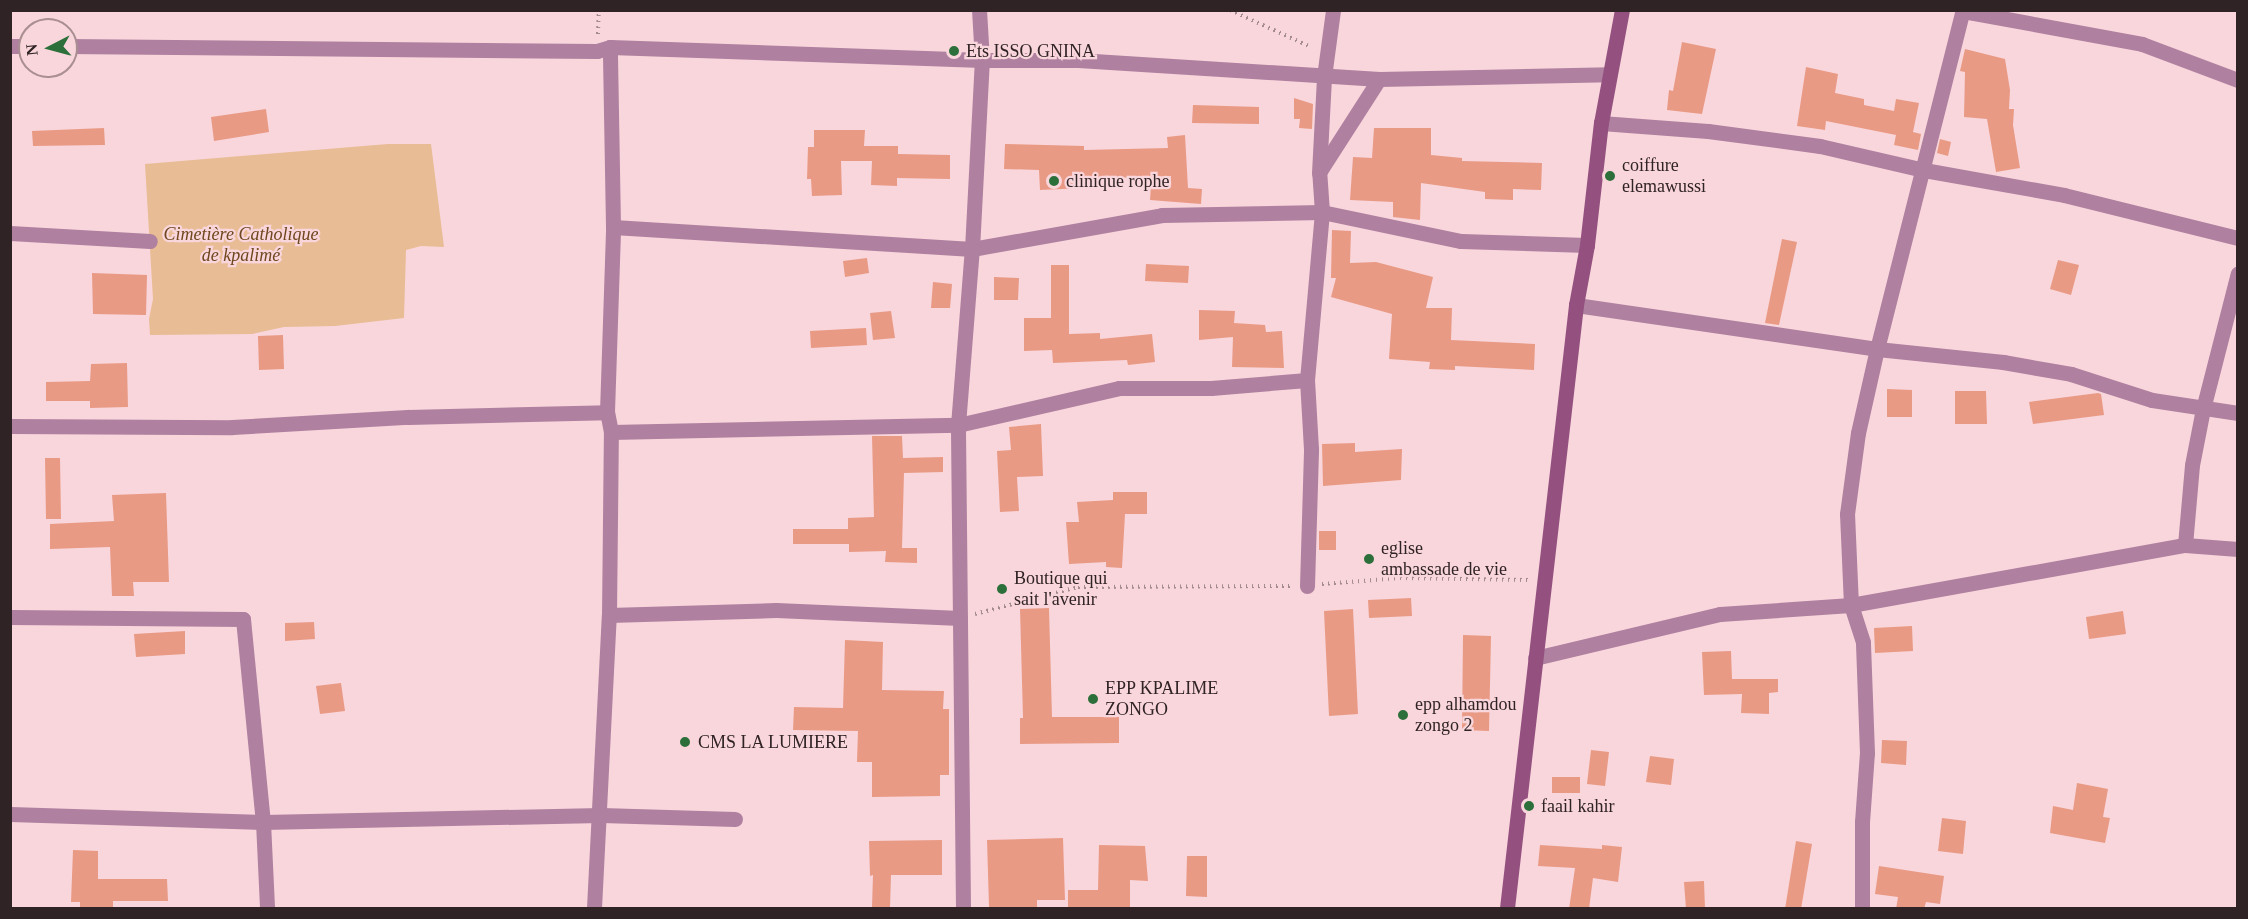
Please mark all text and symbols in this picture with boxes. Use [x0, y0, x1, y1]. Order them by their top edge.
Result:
north arrow [18, 18, 78, 78]
place label: Ets ISSO GNINA [966, 40, 1095, 62]
text: N [23, 43, 41, 56]
marker: Ets ISSO GNINA [947, 44, 961, 58]
place label: coiffure elemawussi [1622, 155, 1706, 198]
marker: coiffure elemawussi [1603, 169, 1617, 183]
place label: clinique rophe [1066, 170, 1169, 192]
marker: clinique rophe [1047, 174, 1061, 188]
park label: Cimetière Catholique de kpalimé [164, 224, 318, 266]
place label: eglise ambassade de vie [1381, 538, 1507, 580]
marker: eglise ambassade de vie [1362, 552, 1376, 566]
place label: Boutique qui sait l'avenir [1014, 568, 1107, 610]
marker: Boutique qui sait l'avenir [995, 582, 1009, 596]
place label: EPP KPALIME ZONGO [1105, 678, 1219, 720]
marker: EPP KPALIME ZONGO [1086, 692, 1100, 706]
place label: epp alhamdou zongo 2 [1415, 694, 1516, 736]
marker: epp alhamdou zongo 2 [1396, 708, 1410, 722]
place label: CMS LA LUMIERE [698, 731, 849, 753]
marker: CMS LA LUMIERE [676, 733, 694, 751]
place label: faail kahir [1541, 795, 1614, 817]
marker: faail kahir [1522, 799, 1536, 813]

